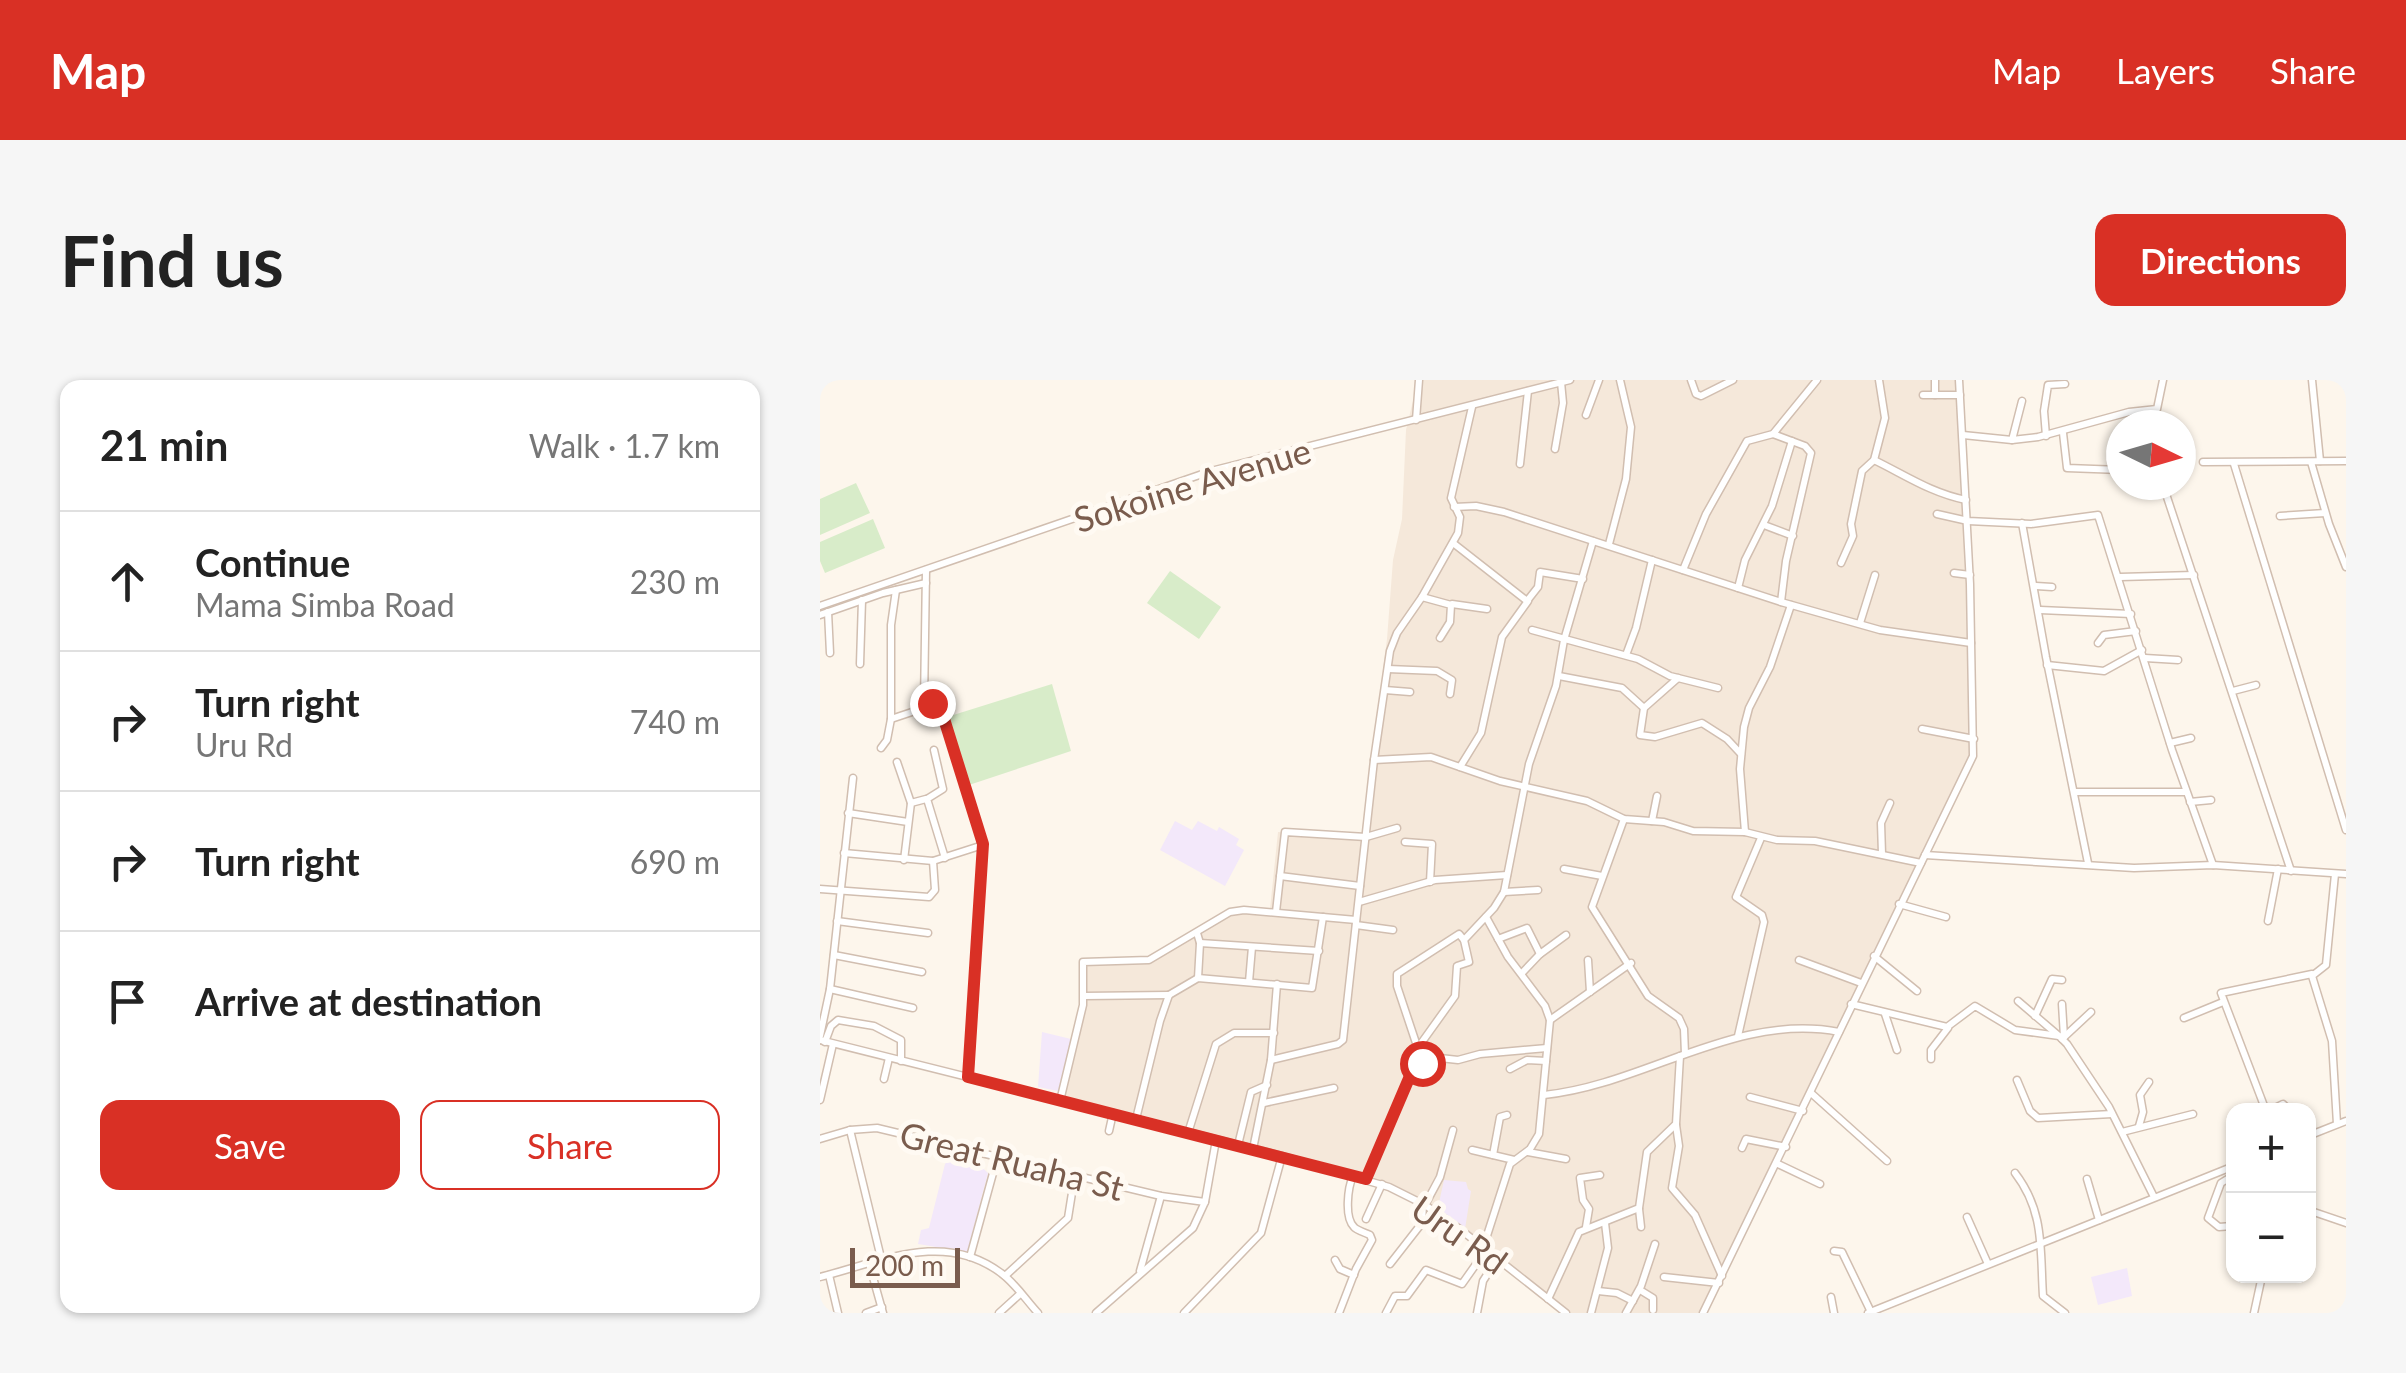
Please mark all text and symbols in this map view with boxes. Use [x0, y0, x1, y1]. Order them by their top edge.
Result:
text: Map [50, 42, 146, 99]
text: Map [1992, 49, 2061, 91]
text: Layers [2116, 49, 2215, 91]
text: Share [2270, 49, 2356, 91]
button: Directions [2095, 214, 2346, 306]
text: Find us [60, 218, 284, 302]
north arrow [2106, 410, 2196, 500]
text: 21 min [100, 420, 228, 470]
text: Walk · 1.7 km [529, 426, 720, 465]
street label: Sokoine Avenue [1069, 428, 1315, 540]
text: Continue [195, 539, 350, 585]
icon: ahead [100, 554, 155, 609]
text: 230 m [630, 562, 720, 601]
text: Mama Simba Road [195, 585, 455, 624]
text: Turn right [195, 679, 360, 725]
route end [910, 681, 956, 727]
icon: right [100, 694, 155, 749]
text: 740 m [630, 702, 720, 741]
text: Uru Rd [195, 725, 293, 764]
icon: right [100, 834, 155, 889]
text: Turn right [195, 838, 360, 884]
text: 690 m [630, 842, 720, 881]
icon: arrive [100, 974, 155, 1029]
text: Arrive at destination [195, 978, 542, 1024]
route start [1400, 1041, 1446, 1087]
button: Save [100, 1100, 400, 1190]
button: Share [420, 1100, 720, 1190]
map controls [2226, 1103, 2316, 1283]
button: + [2226, 1103, 2316, 1193]
street label: Great Ruaha St [896, 1112, 1129, 1208]
street label: Uru Rd [1404, 1186, 1516, 1282]
button: − [2226, 1193, 2316, 1283]
scale bar [850, 1243, 960, 1288]
text: 200 m [865, 1248, 944, 1282]

